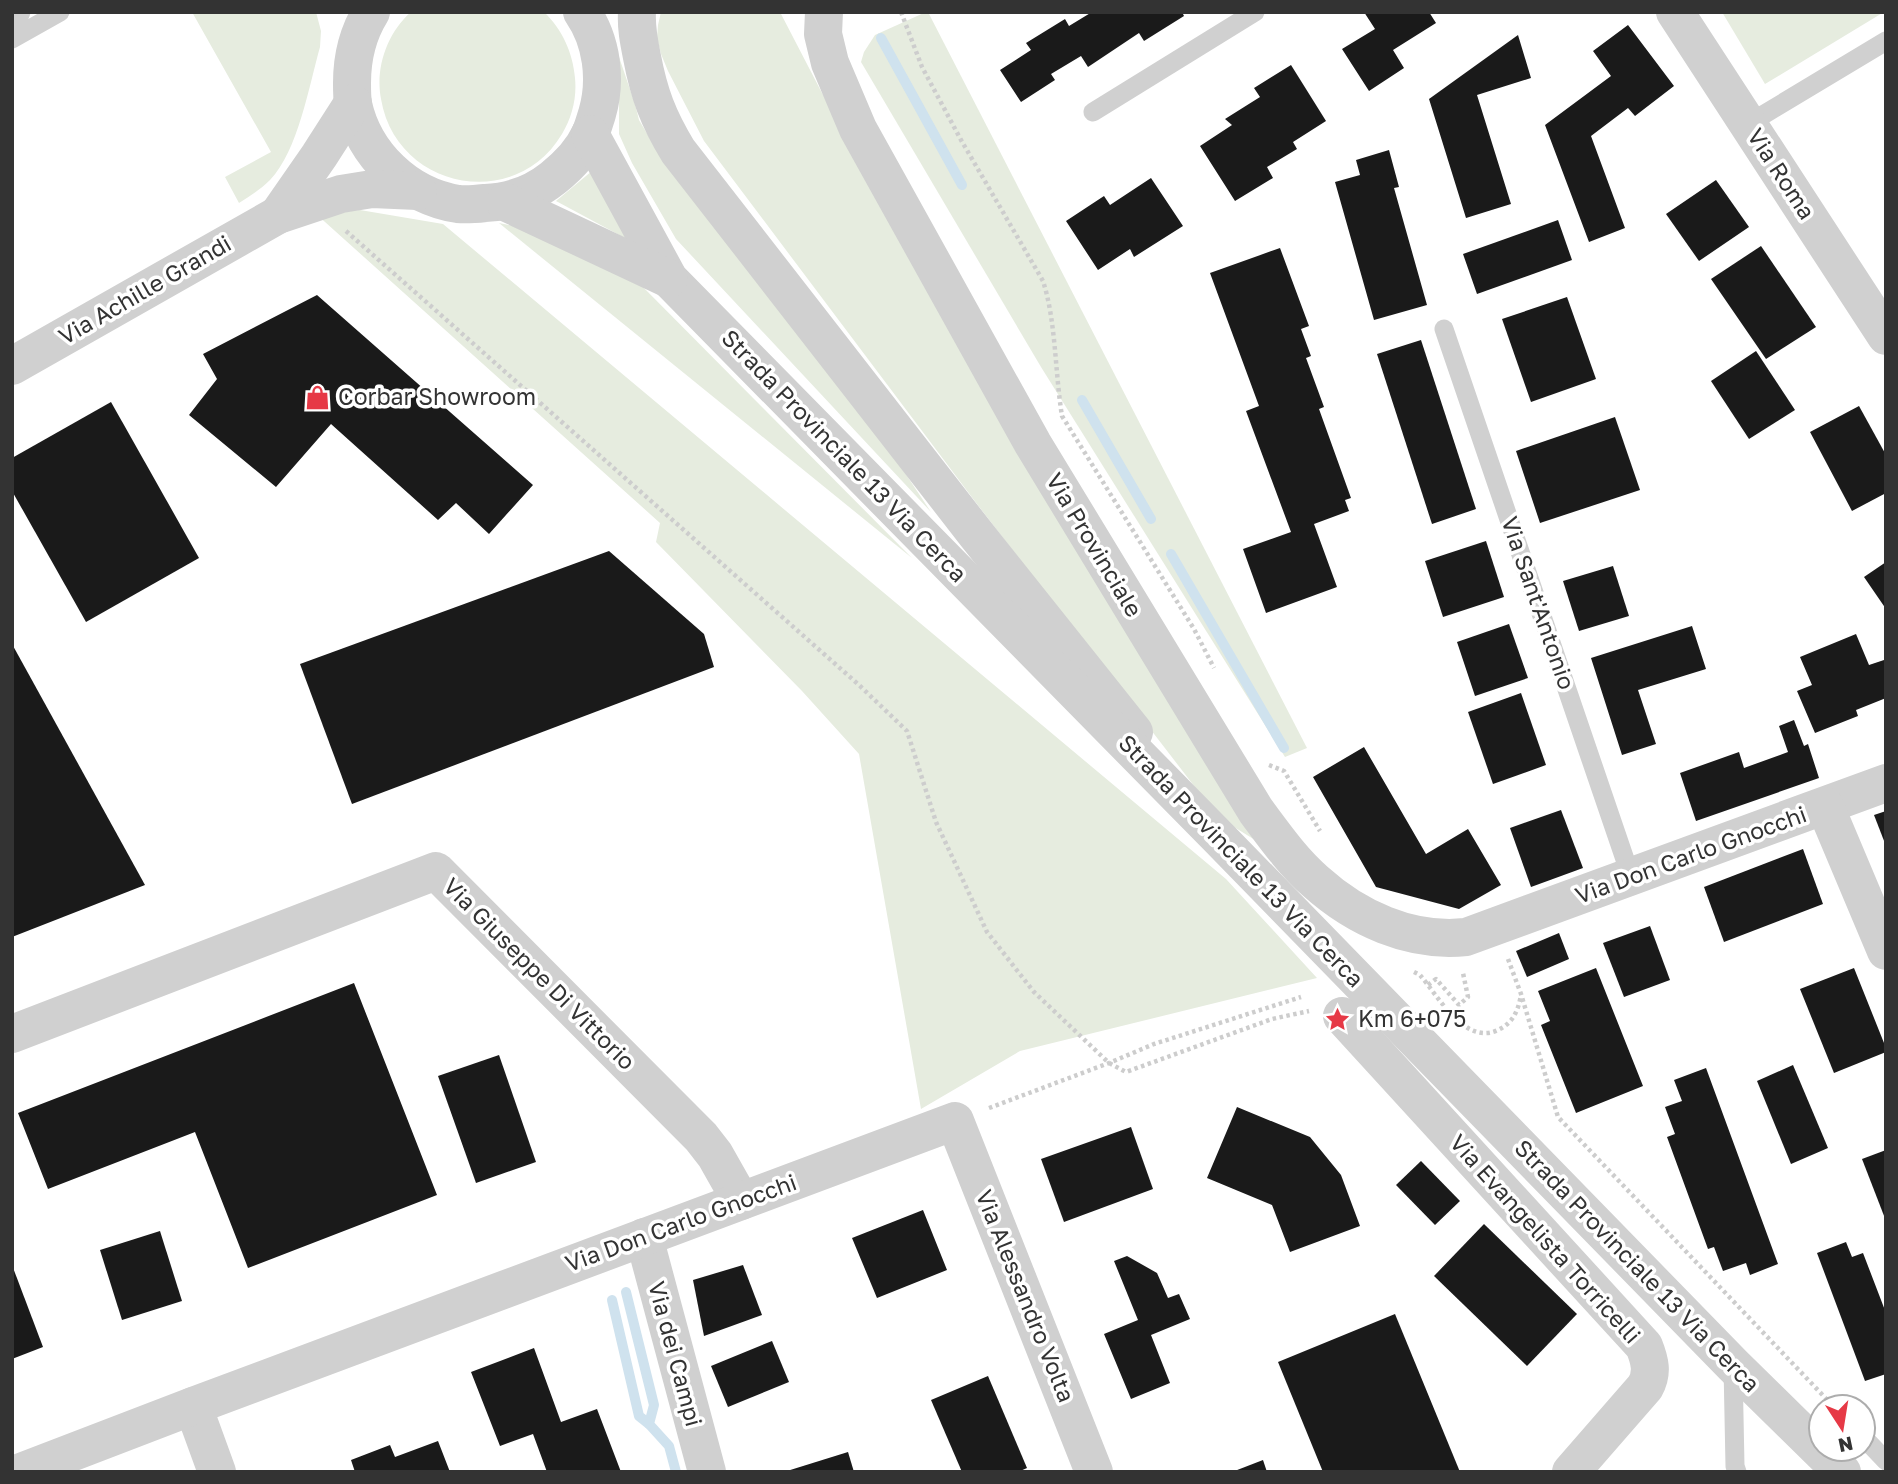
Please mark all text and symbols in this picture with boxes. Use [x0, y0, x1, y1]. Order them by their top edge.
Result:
street label: Via Roma [1742, 123, 1822, 224]
street label: Via Achille Grandi [53, 228, 236, 350]
street label: Strada Provinciale 13 Via Cerca [716, 323, 973, 587]
place label: Corbar Showroom [338, 382, 536, 410]
shop icon: Corbar Showroom [304, 383, 332, 411]
street label: Via Provinciale [1041, 467, 1149, 621]
street label: Via Sant'Antonio [1496, 513, 1582, 693]
street label: Strada Provinciale 13 Via Cerca [1113, 728, 1370, 992]
street label: Via Don Carlo Gnocchi [1571, 799, 1810, 909]
street label: Via Giuseppe Di Vittorio [438, 871, 642, 1075]
place label: Km 6+075 [1358, 1004, 1466, 1032]
place icon: Km 6+075 [1324, 1005, 1352, 1033]
street label: Via Evangelista Torricelli [1445, 1128, 1647, 1349]
street label: Strada Provinciale 13 Via Cerca [1509, 1133, 1766, 1397]
street label: Via Don Carlo Gnocchi [561, 1167, 800, 1277]
street label: Via Alessandro Volta [970, 1185, 1081, 1406]
street label: Via dei Campi [643, 1278, 709, 1429]
north arrow [1807, 1393, 1877, 1463]
text: N [1836, 1432, 1855, 1458]

